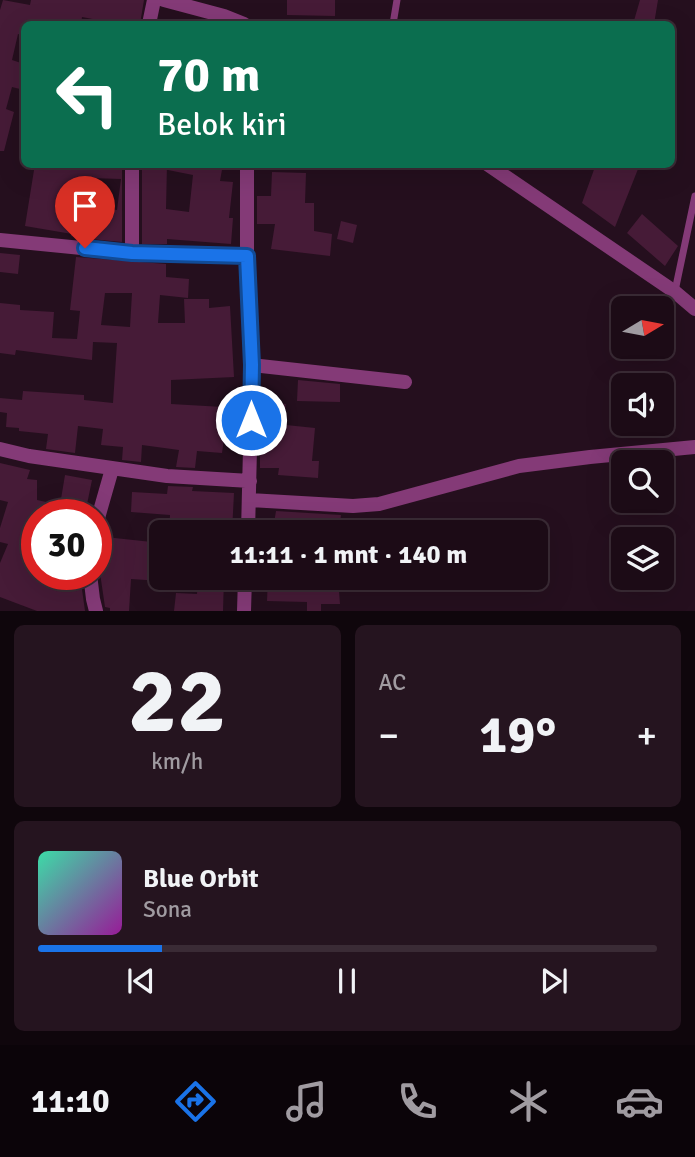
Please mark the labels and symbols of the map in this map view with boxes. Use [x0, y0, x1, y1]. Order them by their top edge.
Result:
pin [55, 176, 115, 248]
north arrow [611, 296, 674, 359]
position arrow [214, 383, 288, 457]
speed limit sign: 30 [21, 499, 112, 590]

